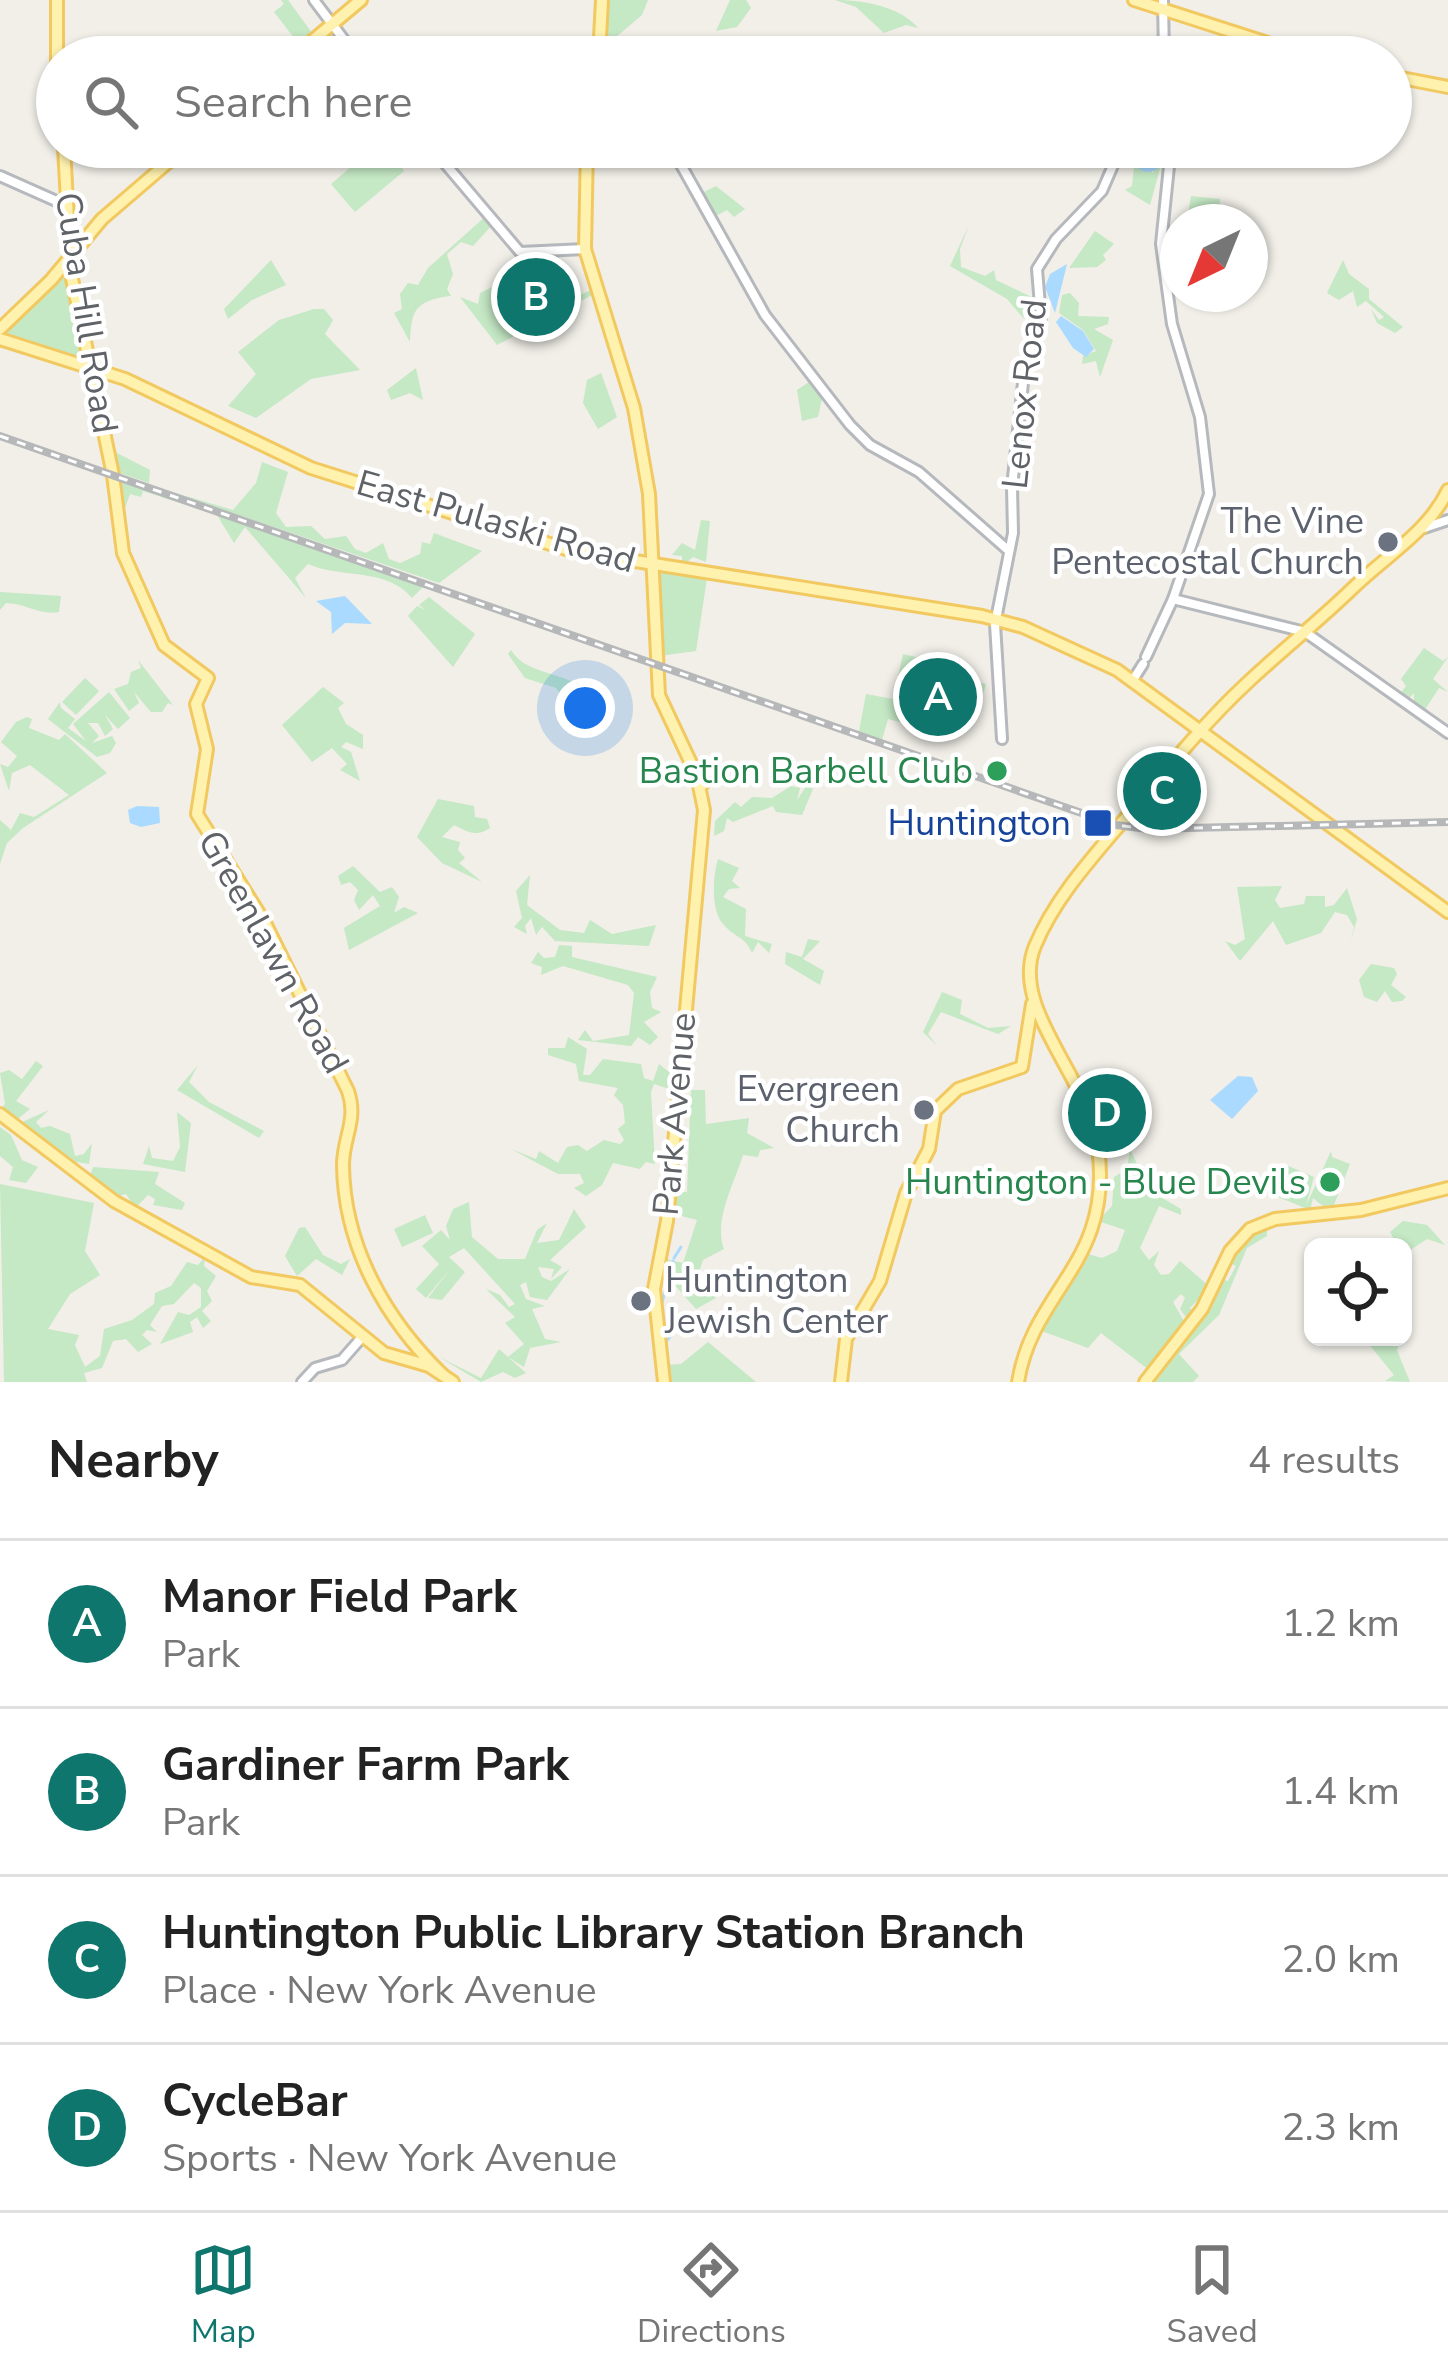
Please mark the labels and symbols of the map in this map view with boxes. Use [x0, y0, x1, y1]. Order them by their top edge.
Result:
street label: Cuba Hill Road [43, 189, 129, 437]
north arrow [1160, 204, 1268, 312]
pin: B [497, 252, 575, 342]
street label: Lenox Road [991, 297, 1059, 491]
street label: East Pulaski Road [351, 459, 641, 585]
place label: The Vine Pentecostal Church [1051, 497, 1364, 587]
marker: The Vine Pentecostal Church [1375, 529, 1401, 555]
pin: A [899, 652, 977, 742]
your location [555, 678, 615, 738]
pin: C [1123, 746, 1201, 836]
place label: Bastion Barbell Club [639, 747, 973, 796]
marker: Bastion Barbell Club [984, 758, 1010, 784]
place label: Huntington [888, 799, 1071, 848]
marker: Huntington [1082, 807, 1114, 839]
street label: Greenlawn Road [186, 822, 360, 1082]
street label: Park Avenue [642, 1010, 708, 1218]
place label: Evergreen Church [737, 1065, 900, 1155]
pin: D [1068, 1068, 1146, 1158]
marker: Evergreen Church [911, 1097, 937, 1123]
place label: Huntington - Blue Devils [905, 1158, 1306, 1207]
marker: Huntington - Blue Devils [1317, 1169, 1343, 1195]
place label: Huntington Jewish Center [664, 1256, 888, 1346]
marker: Huntington Jewish Center [628, 1288, 654, 1314]

